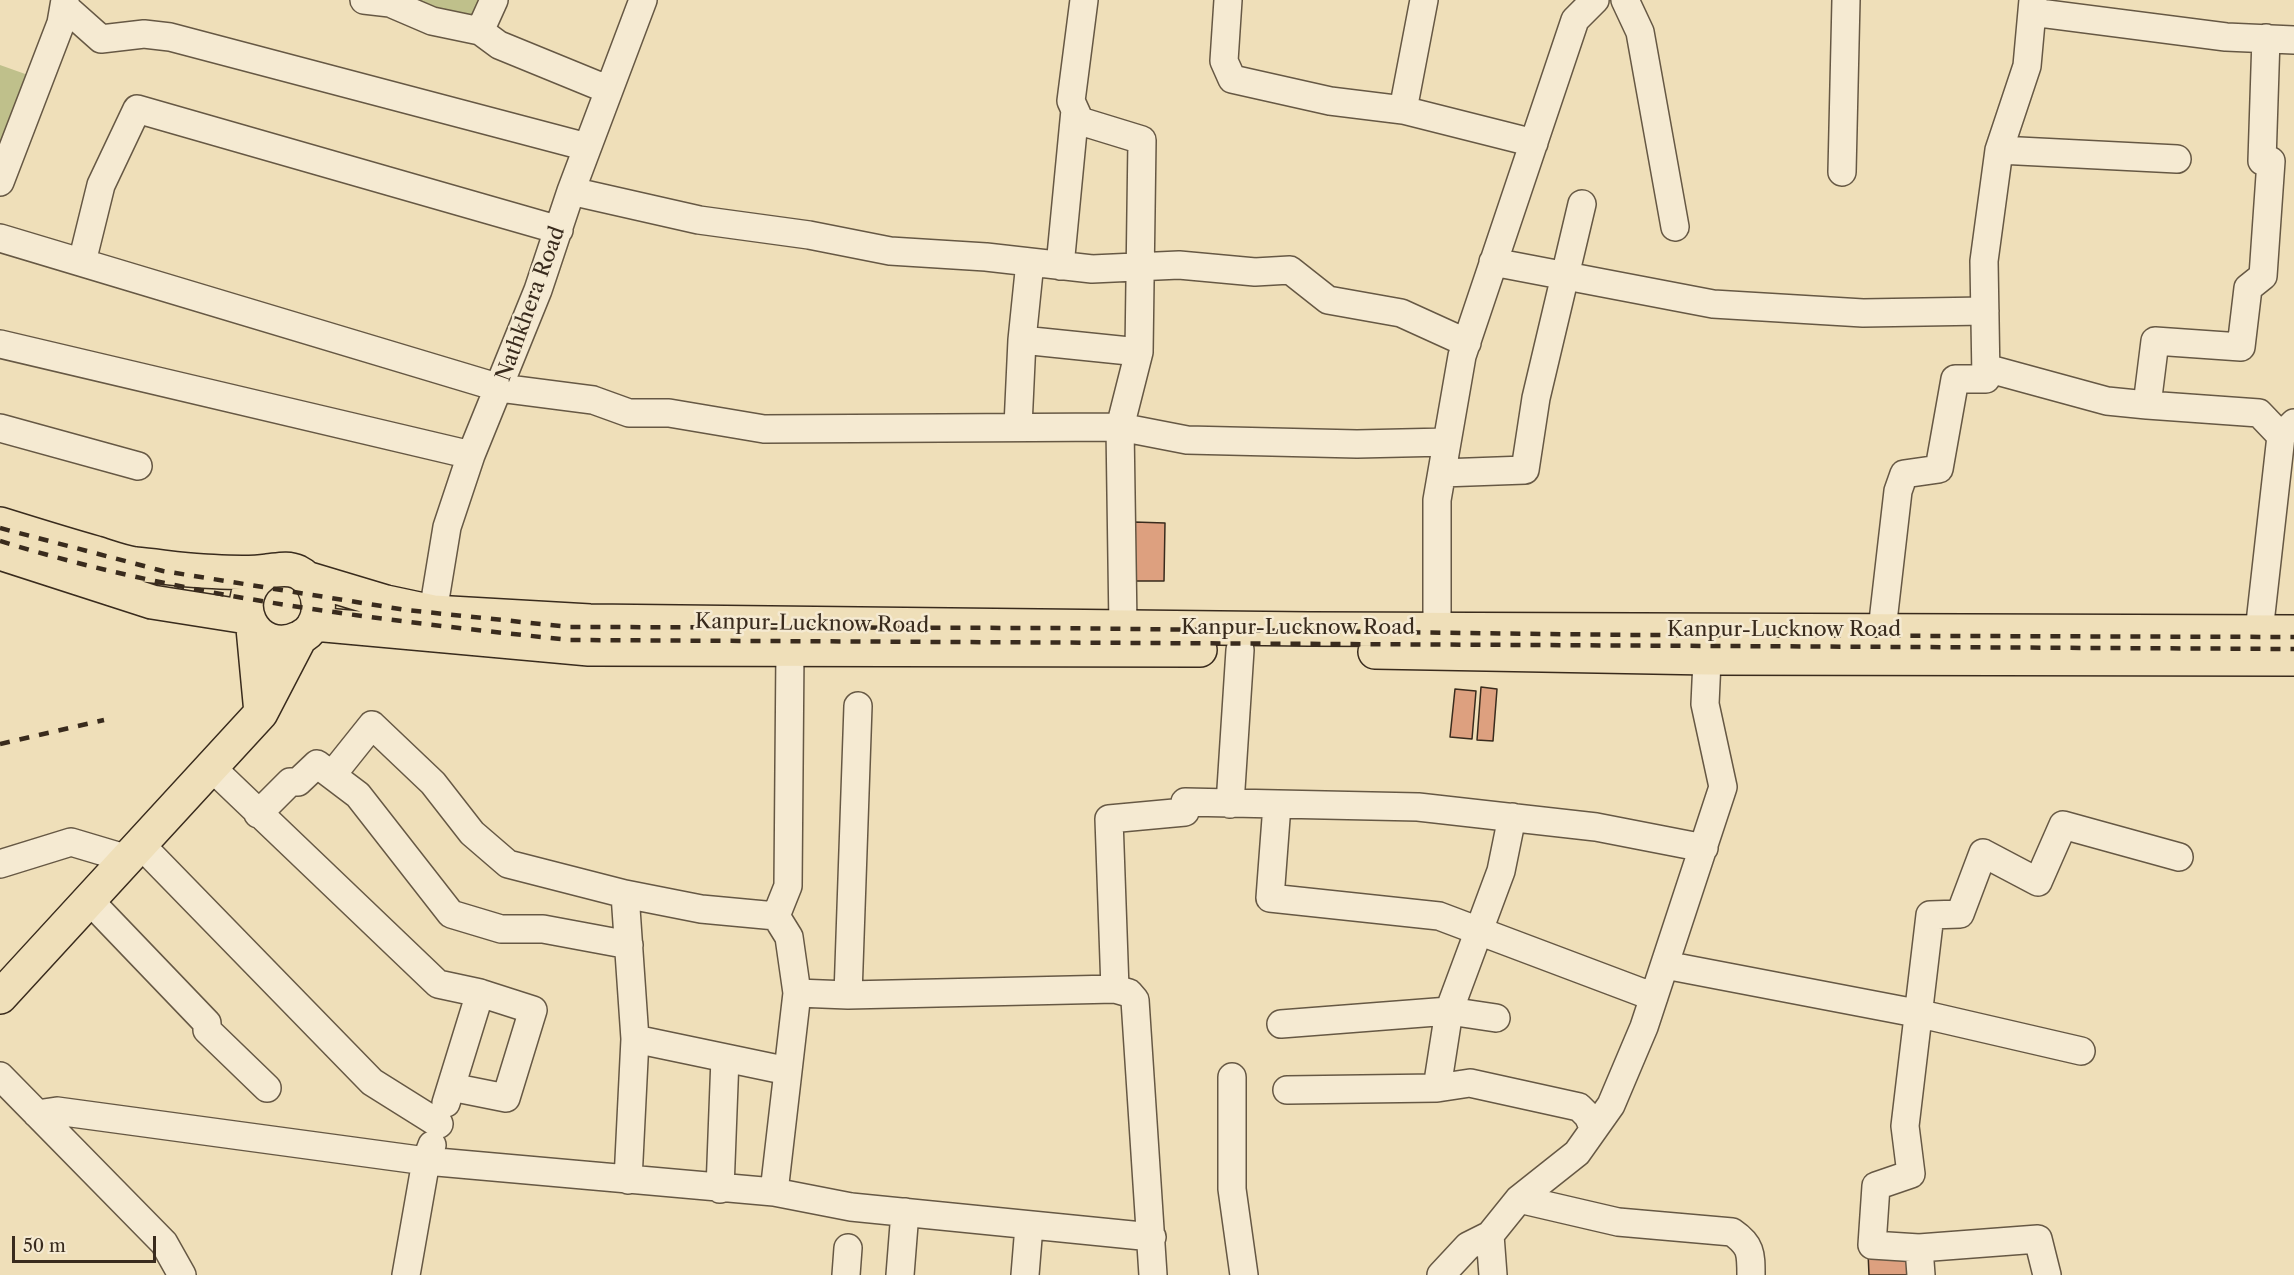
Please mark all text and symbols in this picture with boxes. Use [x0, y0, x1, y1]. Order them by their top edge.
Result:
street label: Nathkhera Road [491, 223, 571, 385]
street label: Kanpur-Lucknow Road [695, 609, 929, 639]
street label: Kanpur-Lucknow Road [1181, 615, 1415, 641]
street label: Kanpur-Lucknow Road [1667, 617, 1901, 643]
scale bar [15, 1224, 159, 1262]
text: 50 m [23, 1235, 66, 1257]

